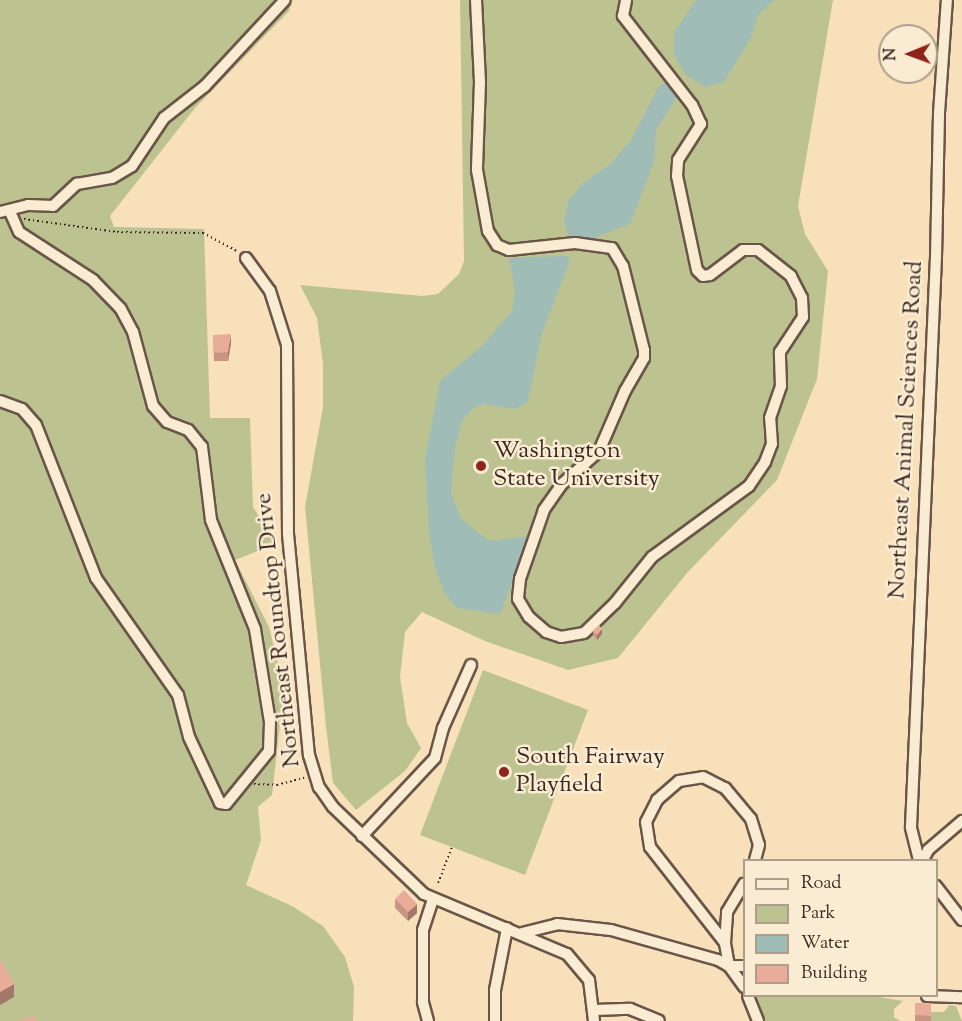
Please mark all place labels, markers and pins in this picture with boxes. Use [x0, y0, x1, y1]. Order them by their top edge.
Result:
place label: Washington State University [493, 438, 660, 494]
marker: Washington State University [474, 459, 488, 473]
place label: South Fairway Playfield [516, 744, 665, 800]
marker: South Fairway Playfield [497, 765, 511, 779]

